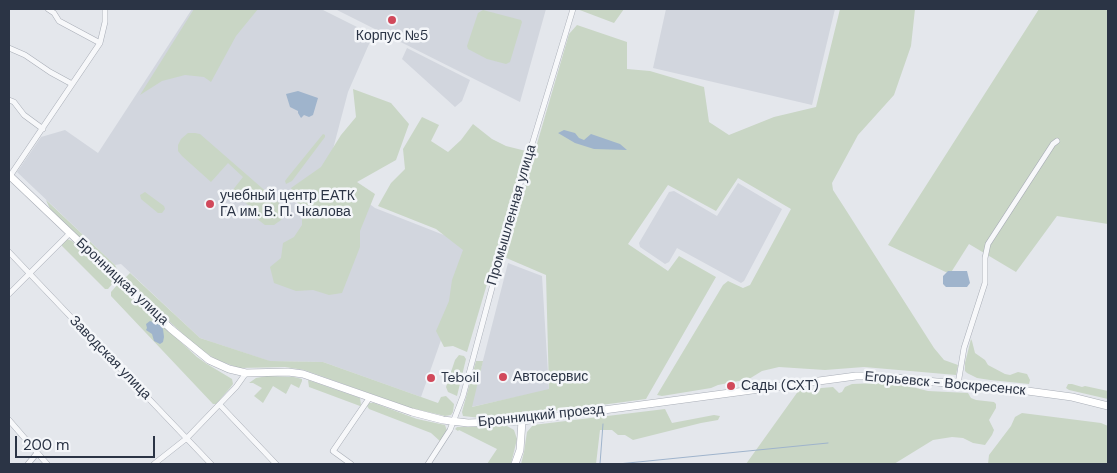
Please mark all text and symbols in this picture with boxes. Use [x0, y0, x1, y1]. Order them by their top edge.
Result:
marker: Корпус №5 [386, 14, 398, 26]
place label: Корпус №5 [356, 28, 428, 44]
street label: Промышленная улица [484, 143, 540, 287]
place label: учебный центр ЕАТК ГА им. В. П. Чкалова [220, 188, 355, 220]
marker: учебный центр ЕАТК ГА им. В. П. Чкалова [204, 198, 216, 210]
street label: Бронницкая улица [72, 235, 172, 329]
street label: Заводская улица [66, 313, 154, 403]
place label: Автосервис [513, 369, 588, 385]
street label: Егорьевск - Воскресенск [864, 369, 1026, 399]
place label: Teboil [441, 370, 479, 386]
marker: Автосервис [497, 371, 509, 383]
marker: Teboil [425, 372, 437, 384]
place label: Сады (СХТ) [741, 378, 819, 394]
marker: Сады (СХТ) [725, 380, 737, 392]
street label: Бронницкий проезд [477, 401, 605, 431]
scale bar [18, 426, 158, 458]
text: 200 m [23, 435, 69, 455]

